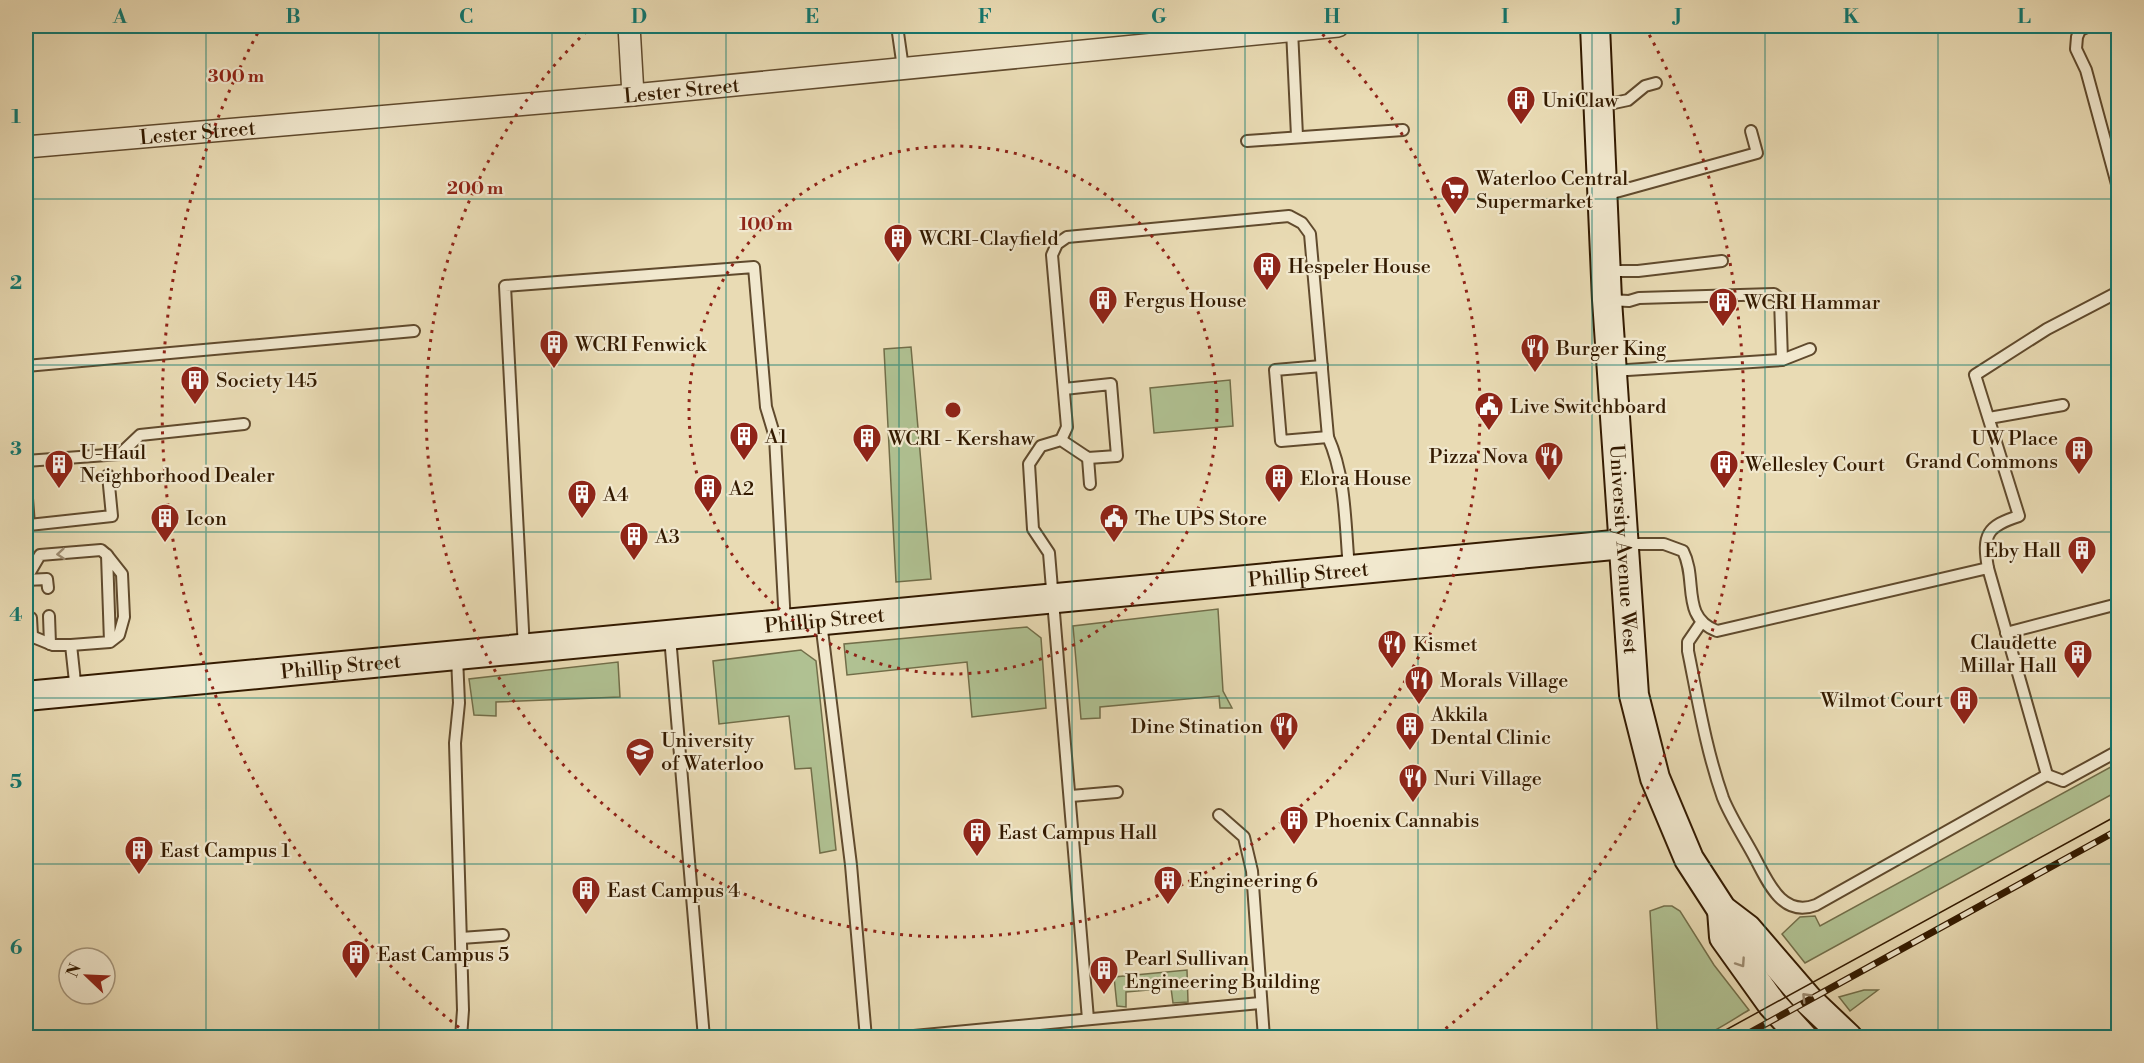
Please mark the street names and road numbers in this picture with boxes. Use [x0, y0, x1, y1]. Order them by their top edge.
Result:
street label: Lester Street [623, 74, 741, 110]
street label: Lester Street [138, 116, 257, 151]
street label: University Avenue West [1603, 443, 1642, 655]
street label: Phillip Street [1247, 557, 1370, 594]
street label: Phillip Street [763, 603, 886, 640]
street label: Phillip Street [279, 649, 402, 686]

